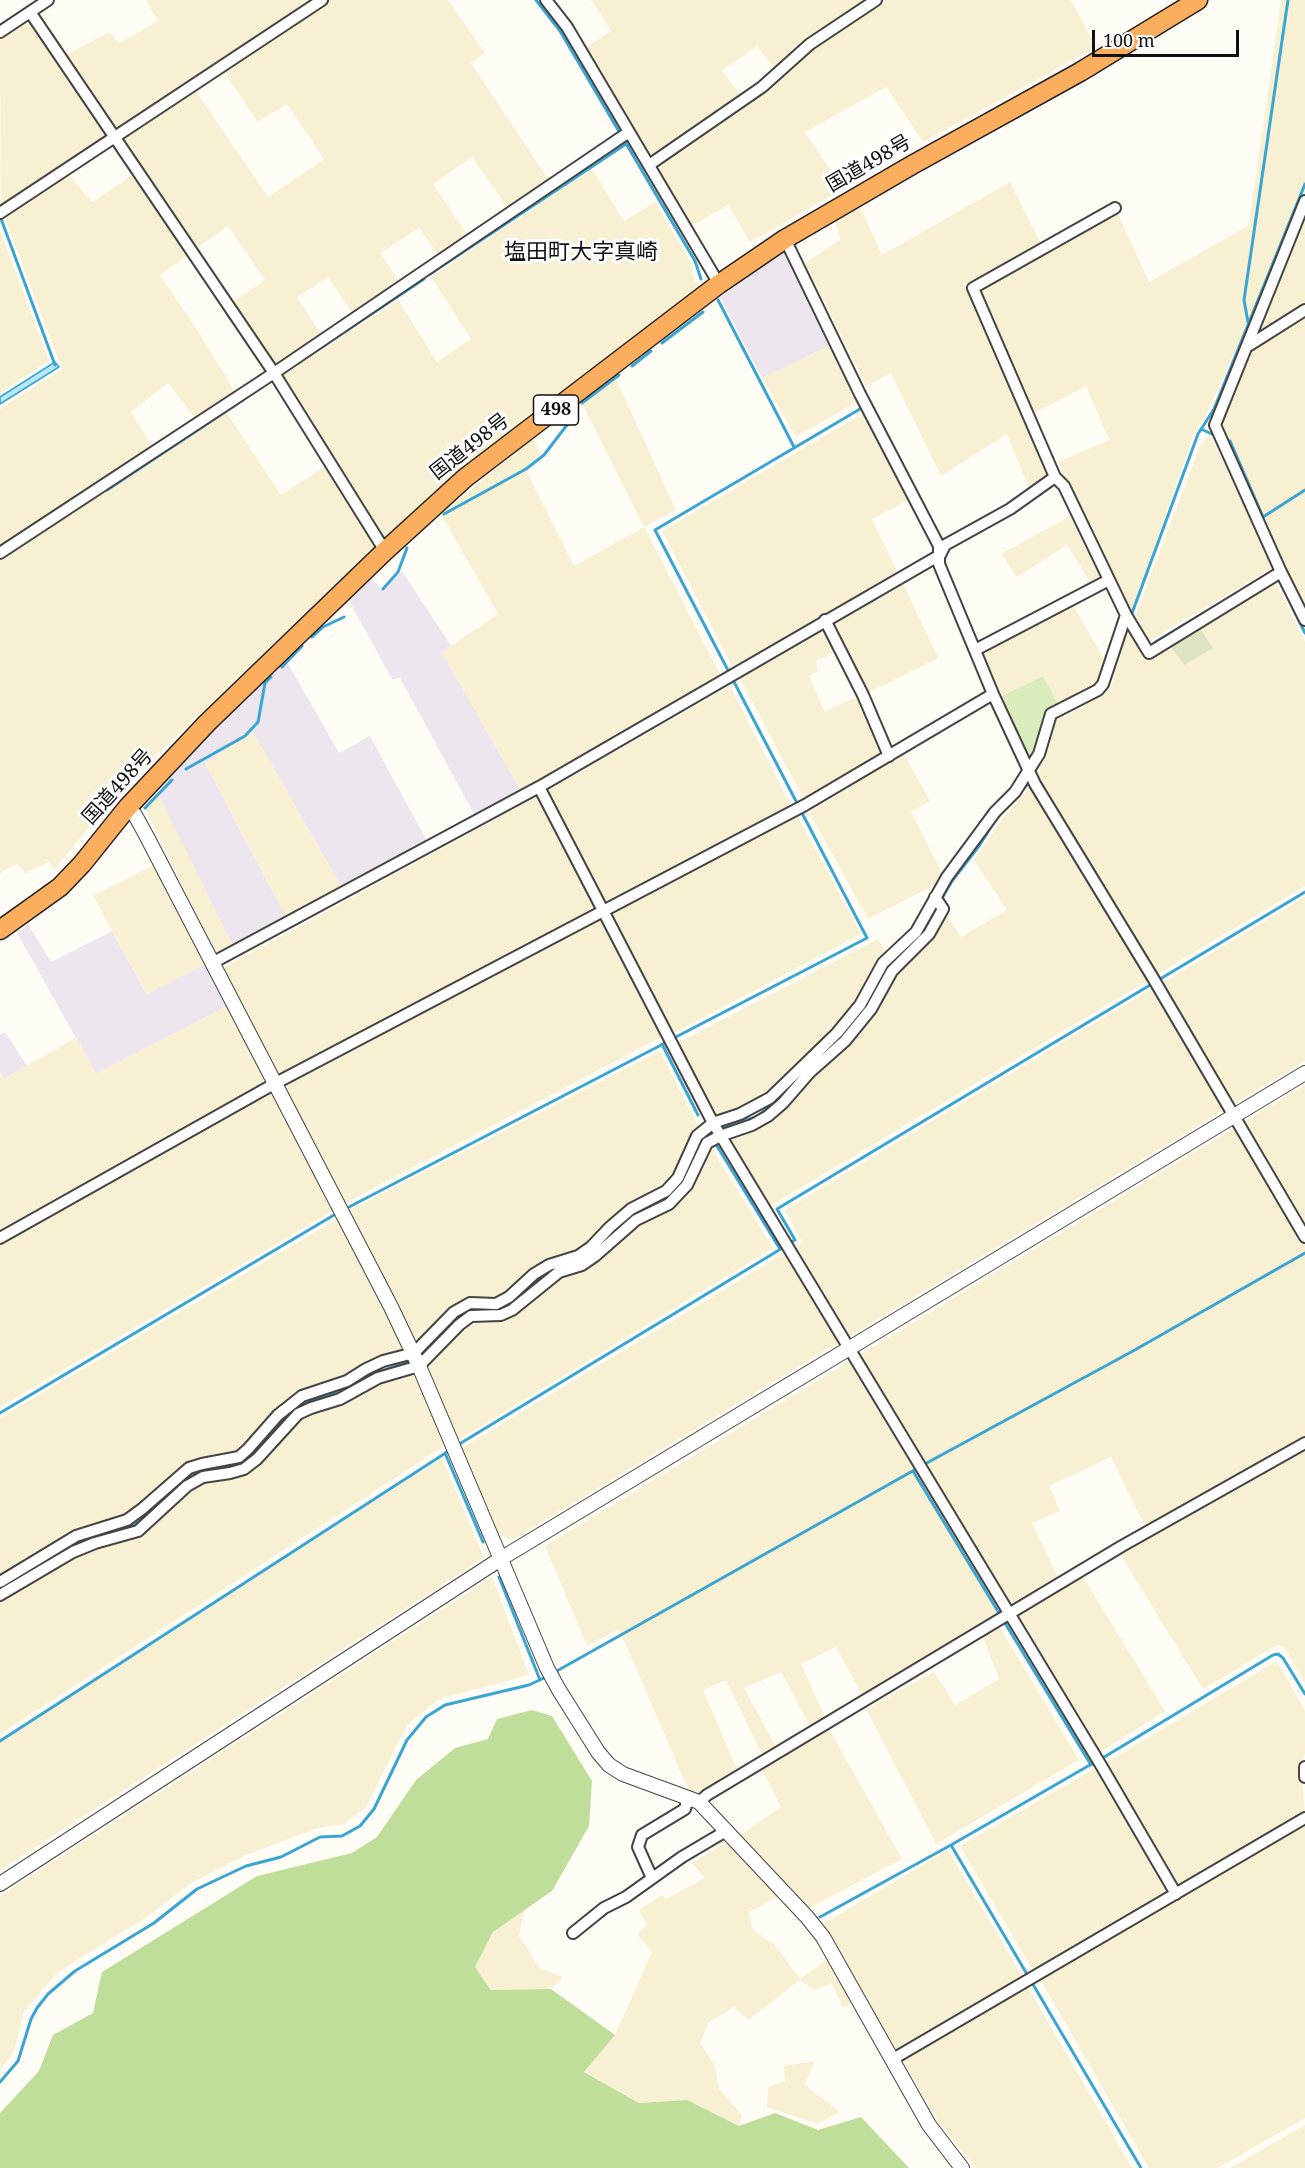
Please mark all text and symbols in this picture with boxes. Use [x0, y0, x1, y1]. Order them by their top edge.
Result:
scale bar [1095, 18, 1242, 56]
text: 100 m [1103, 28, 1155, 52]
street label: 国道498号 [822, 130, 916, 198]
district label: 塩田町大字真崎 [504, 240, 658, 266]
road number: 498 [534, 395, 578, 425]
street label: 国道498号 [426, 409, 514, 485]
street label: 国道498号 [78, 744, 158, 830]

